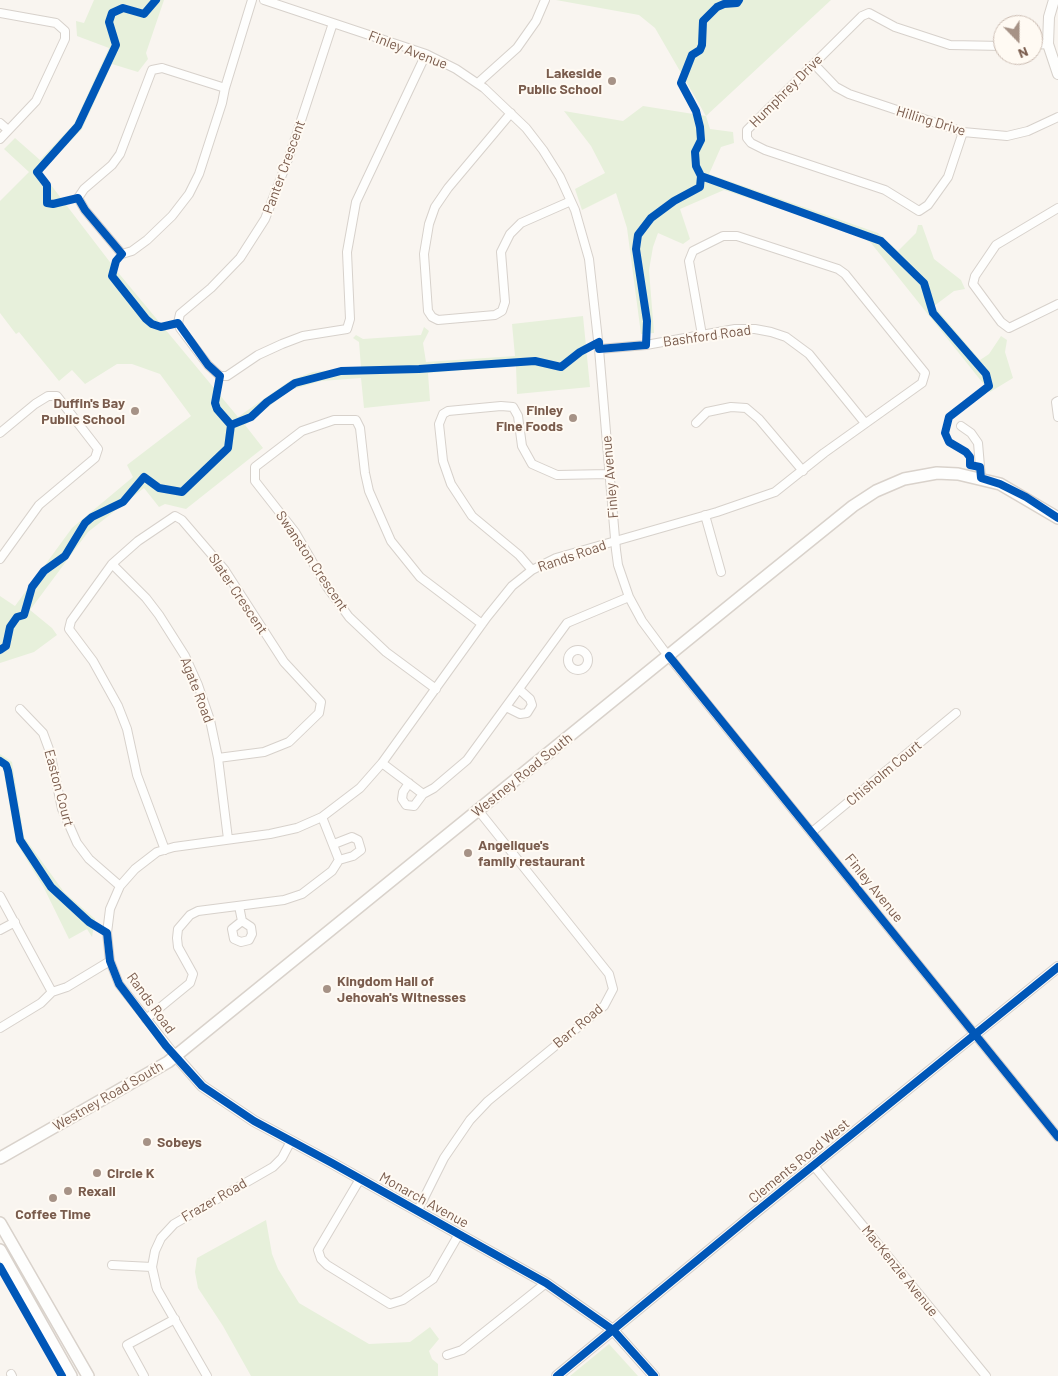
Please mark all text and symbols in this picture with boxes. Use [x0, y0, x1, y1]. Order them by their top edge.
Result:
north arrow [993, 15, 1043, 65]
street label: Finley Avenue [366, 27, 450, 73]
text: N [1016, 44, 1031, 63]
street label: Humphrey Drive [746, 51, 826, 131]
place label: Lakeside Public School [518, 65, 602, 98]
marker: Lakeside Public School [606, 75, 618, 87]
street label: Hilling Drive [894, 102, 968, 140]
street label: Panter Crescent [259, 118, 309, 216]
street label: Bashford Road [662, 322, 752, 350]
place label: Duffin's Bay Public School [41, 395, 125, 428]
place label: Finley Fine Foods [496, 402, 563, 434]
marker: Duffin's Bay Public School [129, 405, 141, 417]
marker: Finley Fine Foods [567, 412, 579, 424]
street label: Finley Avenue [598, 435, 622, 519]
street label: Swanston Crescent [272, 508, 352, 614]
street label: Rands Road [536, 536, 608, 576]
street label: Slater Crescent [205, 550, 271, 638]
street label: Agate Road [177, 655, 217, 725]
street label: Westney Road South [468, 729, 576, 821]
street label: Chisholm Court [843, 737, 925, 809]
street label: Easton Court [41, 748, 77, 828]
place label: Angelique's family restaurant [478, 837, 585, 870]
marker: Angelique's family restaurant [462, 847, 474, 859]
street label: Finley Avenue [841, 850, 907, 926]
street label: Rands Road [123, 969, 179, 1037]
place label: Kingdom Hall of Jehovah's Witnesses [337, 973, 466, 1006]
marker: Kingdom Hall of Jehovah's Witnesses [321, 983, 333, 995]
street label: Barr Road [550, 1000, 606, 1052]
street label: Westney Road South [50, 1058, 166, 1134]
street label: Clements Road West [745, 1115, 853, 1207]
place label: Sobeys [157, 1134, 202, 1150]
marker: Sobeys [141, 1136, 153, 1148]
place label: Circle K [107, 1165, 154, 1181]
marker: Circle K [91, 1167, 103, 1179]
street label: Monarch Avenue [376, 1169, 472, 1231]
street label: Frazer Road [178, 1175, 250, 1225]
place label: Rexall [78, 1183, 116, 1199]
marker: Rexall [62, 1185, 74, 1197]
marker: Coffee Time [47, 1192, 59, 1204]
place label: Coffee Time [15, 1206, 91, 1222]
street label: MacKenzie Avenue [858, 1222, 942, 1320]

